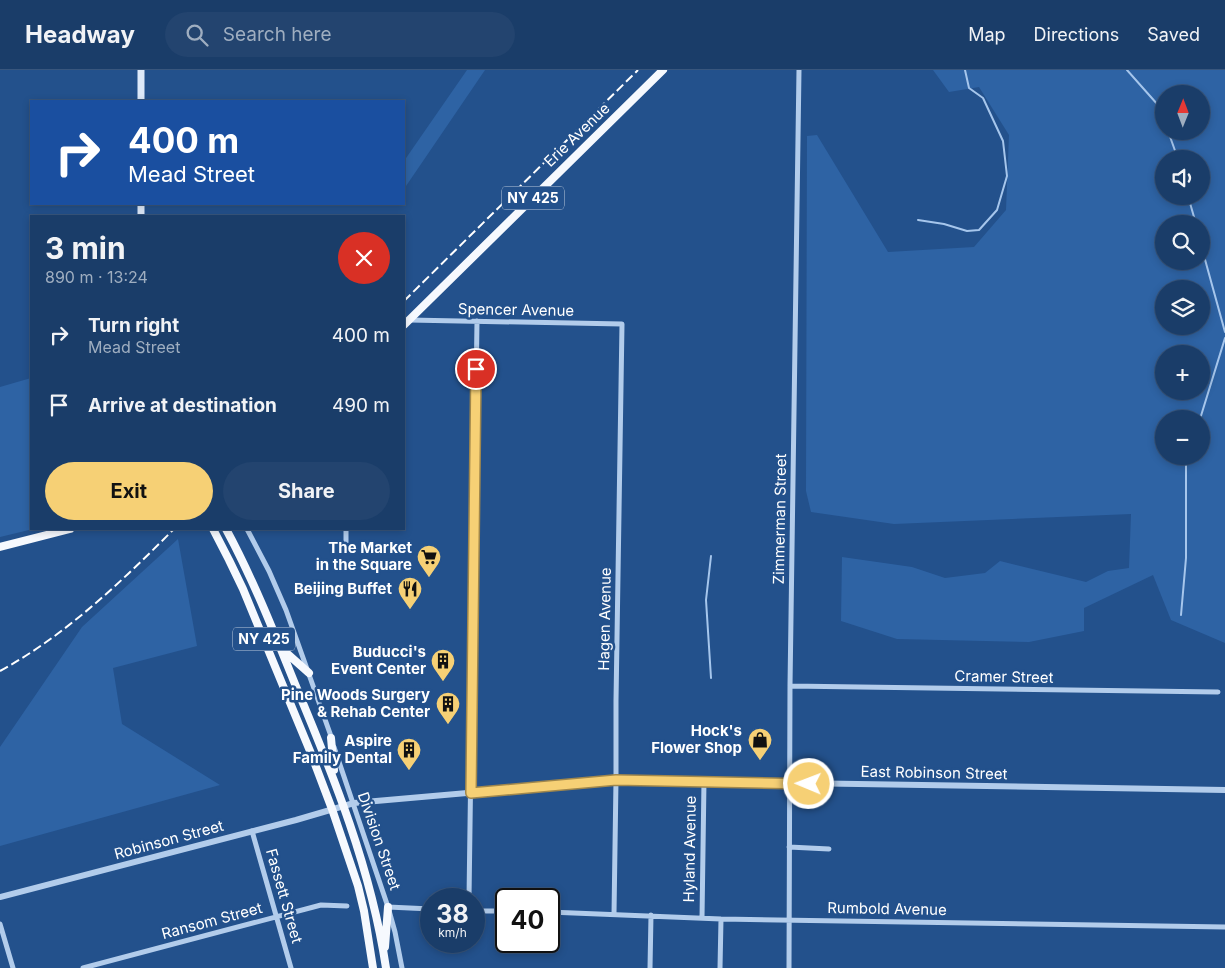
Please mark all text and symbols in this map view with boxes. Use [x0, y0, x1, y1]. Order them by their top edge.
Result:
search box [165, 12, 515, 57]
text: Headway [25, 20, 135, 49]
icon: search [183, 21, 211, 49]
text: Search here [223, 23, 331, 46]
text: Map [968, 24, 1006, 45]
text: Directions [1034, 24, 1119, 45]
text: Saved [1147, 24, 1200, 45]
north arrow [1155, 85, 1210, 140]
map controls [1155, 85, 1210, 465]
street label: Erie Avenue [540, 99, 614, 171]
text: 400 m [128, 119, 239, 161]
icon: right [45, 120, 110, 185]
button: sound [1155, 150, 1210, 205]
text: Mead Street [128, 161, 255, 187]
road number: NY 425 [502, 186, 564, 210]
button: search [1155, 215, 1210, 270]
text: 3 min [45, 230, 126, 266]
button: close [338, 232, 390, 284]
text: 890 m · 13:24 [45, 267, 148, 287]
button: layers [1155, 280, 1210, 335]
street label: Spencer Avenue [458, 299, 574, 320]
text: Turn right [88, 314, 179, 337]
icon: right [45, 321, 73, 349]
text: 400 m [332, 324, 390, 347]
text: Mead Street [88, 337, 180, 357]
button: + [1155, 345, 1210, 400]
pin [455, 348, 497, 390]
icon: arrive [462, 355, 490, 383]
icon: arrive [45, 391, 73, 419]
text: Arrive at destination [88, 394, 277, 417]
text: 490 m [332, 394, 390, 417]
button: − [1155, 410, 1210, 465]
street label: Zimmerman Street [769, 453, 790, 585]
button: Exit [45, 462, 213, 520]
button: Share [223, 462, 390, 520]
place label: The Market in the Square [316, 538, 412, 574]
supermarket icon: The Market in the Square [416, 544, 442, 578]
street label: Hagen Avenue [594, 567, 615, 671]
restaurant icon: Beijing Buffet [397, 576, 423, 610]
place label: Beijing Buffet [294, 579, 393, 598]
road number: NY 425 [233, 628, 295, 650]
place label: Buducci's Event Center [331, 642, 426, 678]
building icon: Buducci's Event Center [430, 648, 456, 682]
street label: Cramer Street [954, 666, 1054, 687]
place label: Pine Woods Surgery & Rehab Center [281, 685, 430, 721]
building icon: Pine Woods Surgery & Rehab Center [435, 691, 461, 725]
place label: Hock's Flower Shop [651, 721, 742, 757]
shop icon: Hock's Flower Shop [747, 727, 773, 761]
place label: Aspire Family Dental [293, 731, 392, 767]
building icon: Aspire Family Dental [396, 737, 422, 771]
position arrow [782, 757, 834, 809]
street label: East Robinson Street [860, 762, 1008, 783]
street label: Division Street [354, 789, 405, 892]
street label: Hyland Avenue [679, 795, 700, 903]
street label: Robinson Street [112, 816, 226, 863]
street label: Fassett Street [262, 846, 307, 945]
speed limit sign: 40 [495, 888, 560, 953]
street label: Ransom Street [159, 898, 264, 943]
street label: Rumbold Avenue [827, 898, 947, 919]
text: 38 [436, 899, 469, 929]
text: km/h [438, 925, 467, 940]

